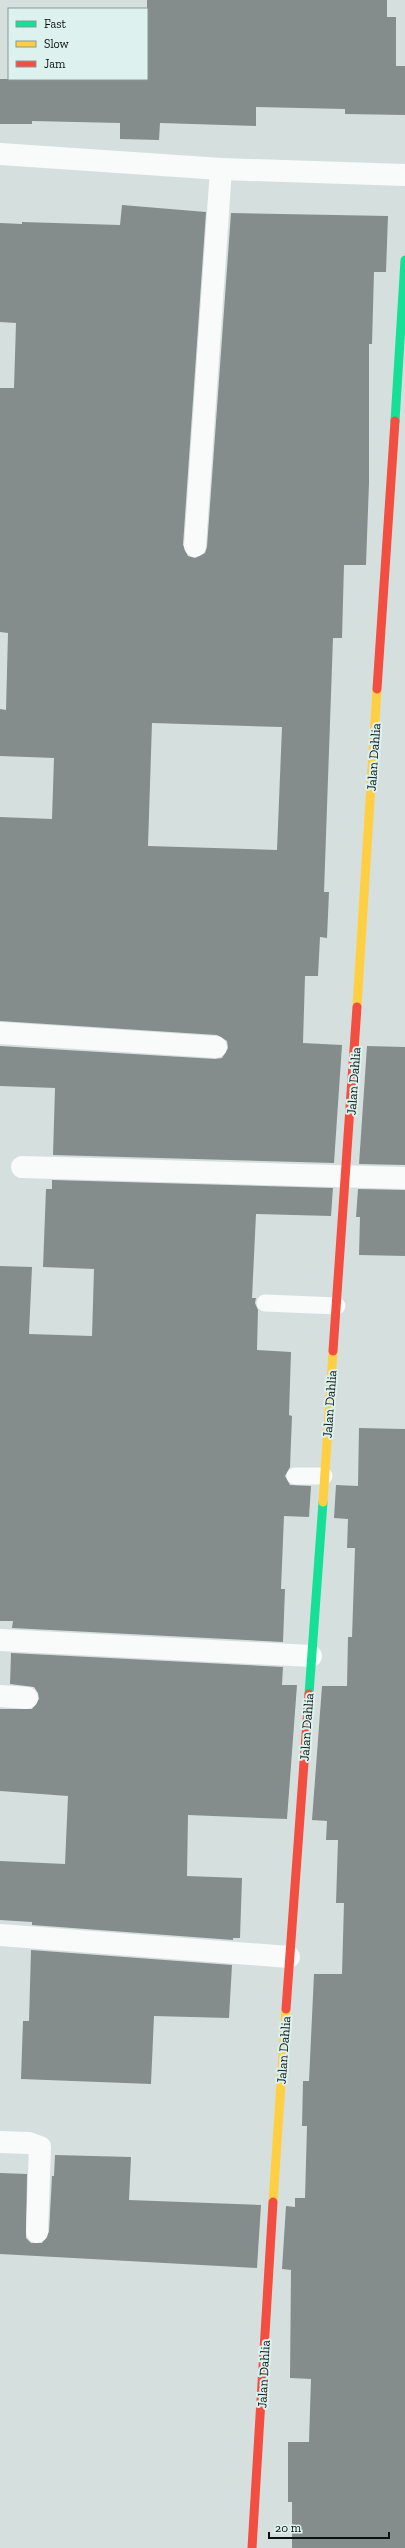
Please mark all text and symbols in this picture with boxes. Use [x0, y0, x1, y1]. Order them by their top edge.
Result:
legend [8, 8, 148, 80]
text: Fast [44, 17, 67, 31]
text: Slow [44, 37, 70, 51]
text: Jam [44, 57, 66, 71]
street label: Jalan Dahlia [364, 722, 383, 791]
street label: Jalan Dahlia [344, 1046, 363, 1115]
street label: Jalan Dahlia [320, 1369, 339, 1438]
street label: Jalan Dahlia [297, 1692, 316, 1761]
street label: Jalan Dahlia [274, 2015, 293, 2084]
street label: Jalan Dahlia [254, 2339, 273, 2408]
scale bar [269, 2514, 389, 2540]
text: 20 m [275, 2521, 302, 2535]

